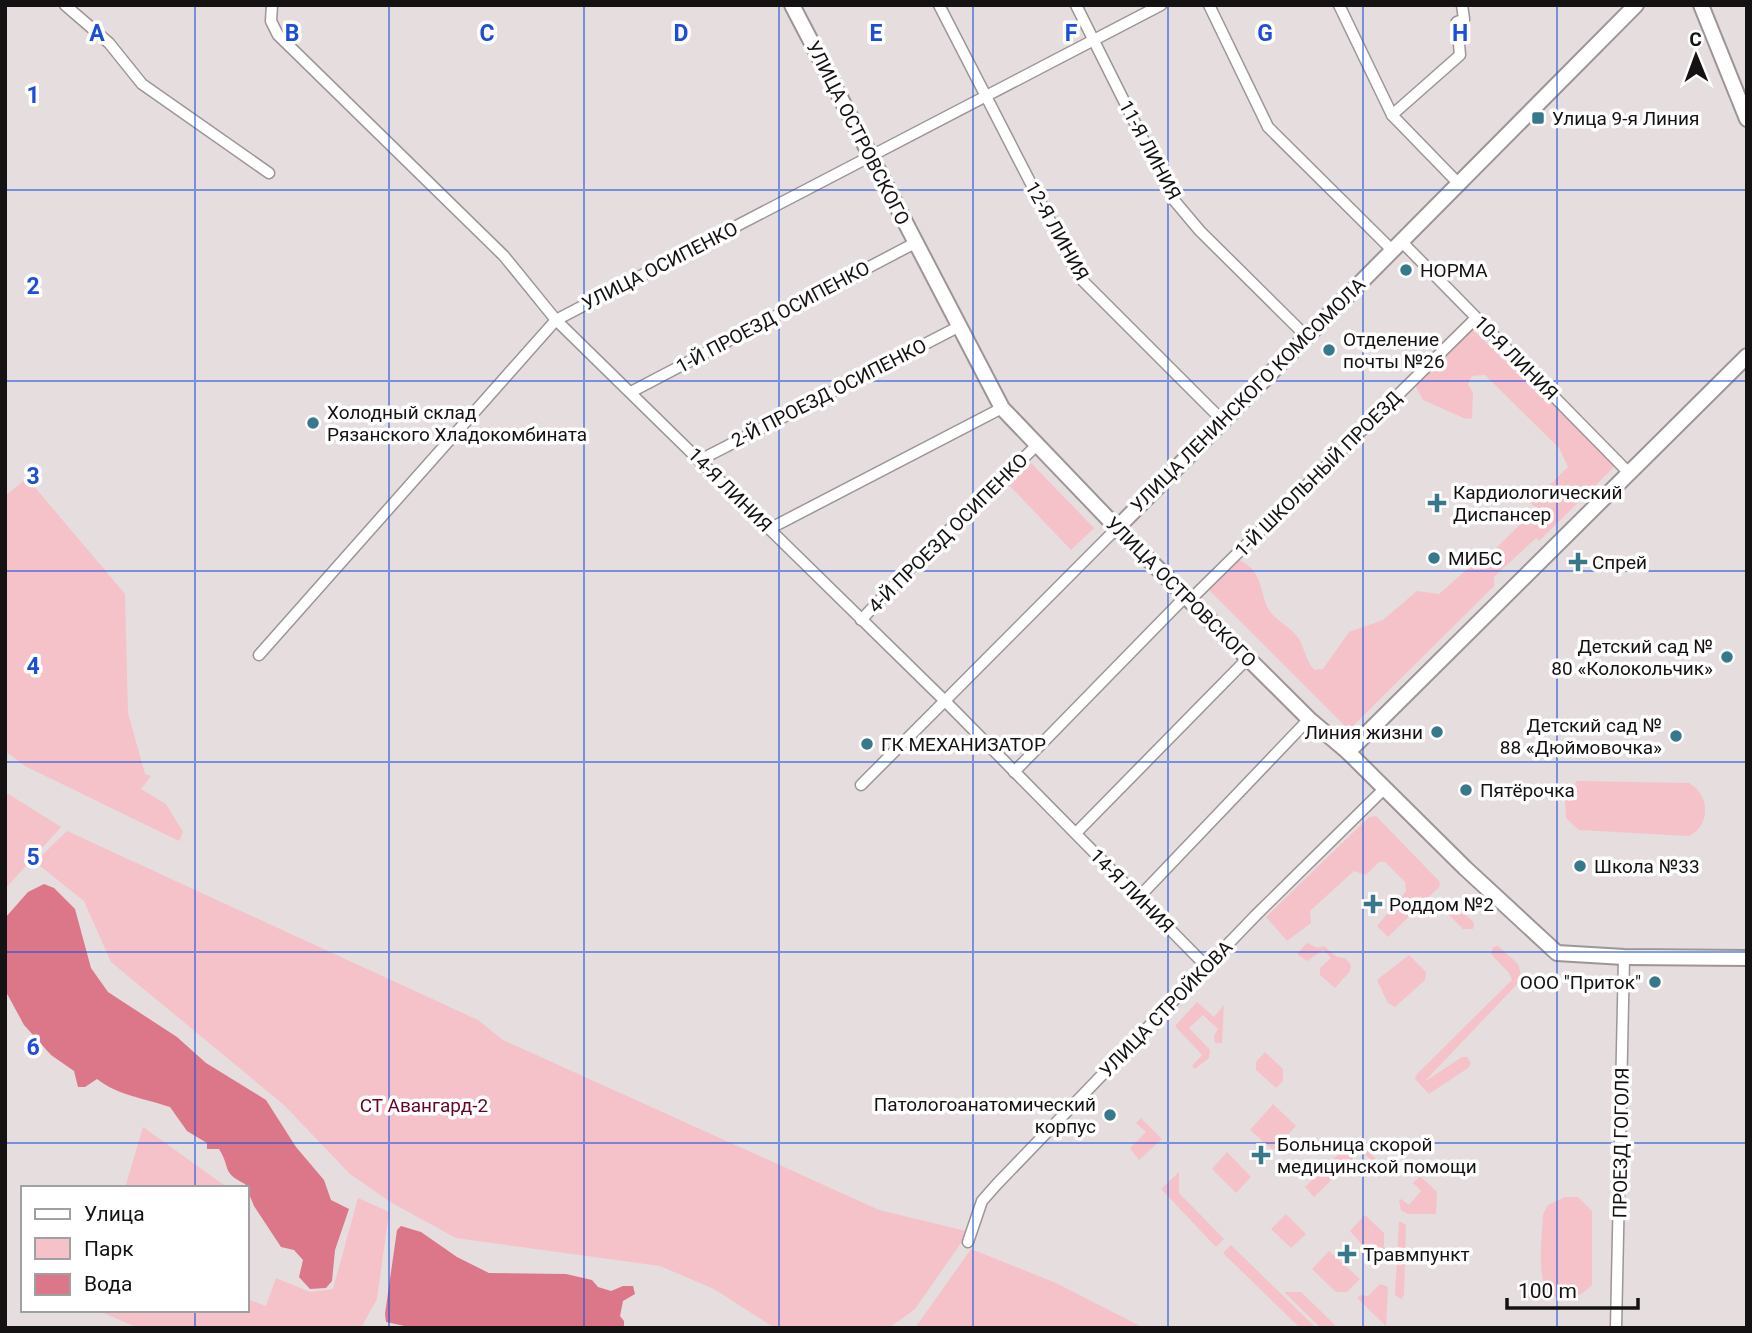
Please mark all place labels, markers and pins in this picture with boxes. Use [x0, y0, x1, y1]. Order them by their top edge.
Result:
place label: Улица 9-я Линия [1552, 107, 1699, 130]
marker: Улица 9-я Линия [1530, 110, 1546, 126]
place label: НОРМА [1420, 259, 1488, 282]
marker: НОРМА [1398, 262, 1414, 278]
place label: Отделение почты №26 [1343, 328, 1445, 373]
marker: Отделение почты №26 [1321, 342, 1337, 358]
place label: Холодный склад Рязанского Хладокомбината [327, 401, 587, 446]
marker: Холодный склад Рязанского Хладокомбината [305, 415, 321, 431]
place label: Кардиологический Диспансер [1453, 481, 1623, 526]
marker: Кардиологический Диспансер [1427, 493, 1447, 513]
place label: МИБС [1448, 547, 1503, 570]
marker: МИБС [1426, 550, 1442, 566]
place label: Спрей [1592, 551, 1647, 574]
marker: Спрей [1570, 554, 1586, 570]
place label: Детский сад № 80 «Колокольчик» [1551, 635, 1713, 680]
marker: Детский сад № 80 «Колокольчик» [1719, 649, 1735, 665]
place label: Детский сад № 88 «Дюймовочка» [1500, 714, 1662, 759]
place label: Линия жизни [1304, 721, 1423, 744]
marker: Линия жизни [1429, 724, 1445, 740]
marker: Детский сад № 88 «Дюймовочка» [1668, 728, 1684, 744]
place label: ГК МЕХАНИЗАТОР [881, 733, 1046, 756]
marker: ГК МЕХАНИЗАТОР [859, 736, 875, 752]
place label: Пятёрочка [1480, 779, 1575, 802]
marker: Пятёрочка [1458, 782, 1474, 798]
place label: Школа №33 [1594, 855, 1700, 878]
marker: Школа №33 [1572, 858, 1588, 874]
place label: Роддом №2 [1389, 893, 1494, 916]
marker: Роддом №2 [1363, 894, 1383, 914]
place label: ООО "Приток" [1520, 971, 1641, 994]
marker: ООО "Приток" [1647, 974, 1663, 990]
place label: Патологоанатомический корпус [874, 1093, 1096, 1138]
marker: Патологоанатомический корпус [1102, 1107, 1118, 1123]
place label: Больница скорой медицинской помощи [1277, 1133, 1477, 1178]
marker: Больница скорой медицинской помощи [1251, 1145, 1271, 1165]
place label: Травмпункт [1363, 1243, 1470, 1266]
marker: Травмпункт [1337, 1244, 1357, 1264]

